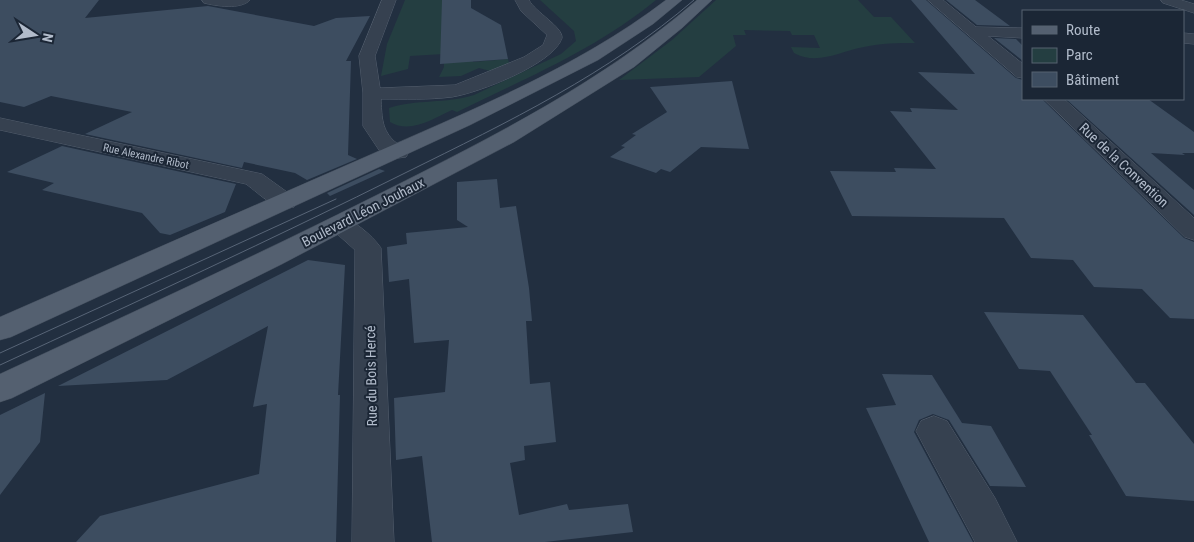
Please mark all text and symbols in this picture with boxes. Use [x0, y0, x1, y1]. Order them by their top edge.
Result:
north arrow [10, 10, 60, 60]
legend [1022, 10, 1184, 100]
text: Route [1066, 21, 1100, 39]
text: N [39, 32, 56, 44]
text: Parc [1066, 46, 1093, 64]
text: Bâtiment [1066, 71, 1119, 89]
street label: Rue de la Convention [1076, 120, 1172, 210]
street label: Rue Alexandre Ribot [102, 141, 190, 172]
street label: Boulevard Léon Jouhaux [299, 174, 427, 250]
street label: Rue du Bois Hercé [362, 325, 380, 427]

